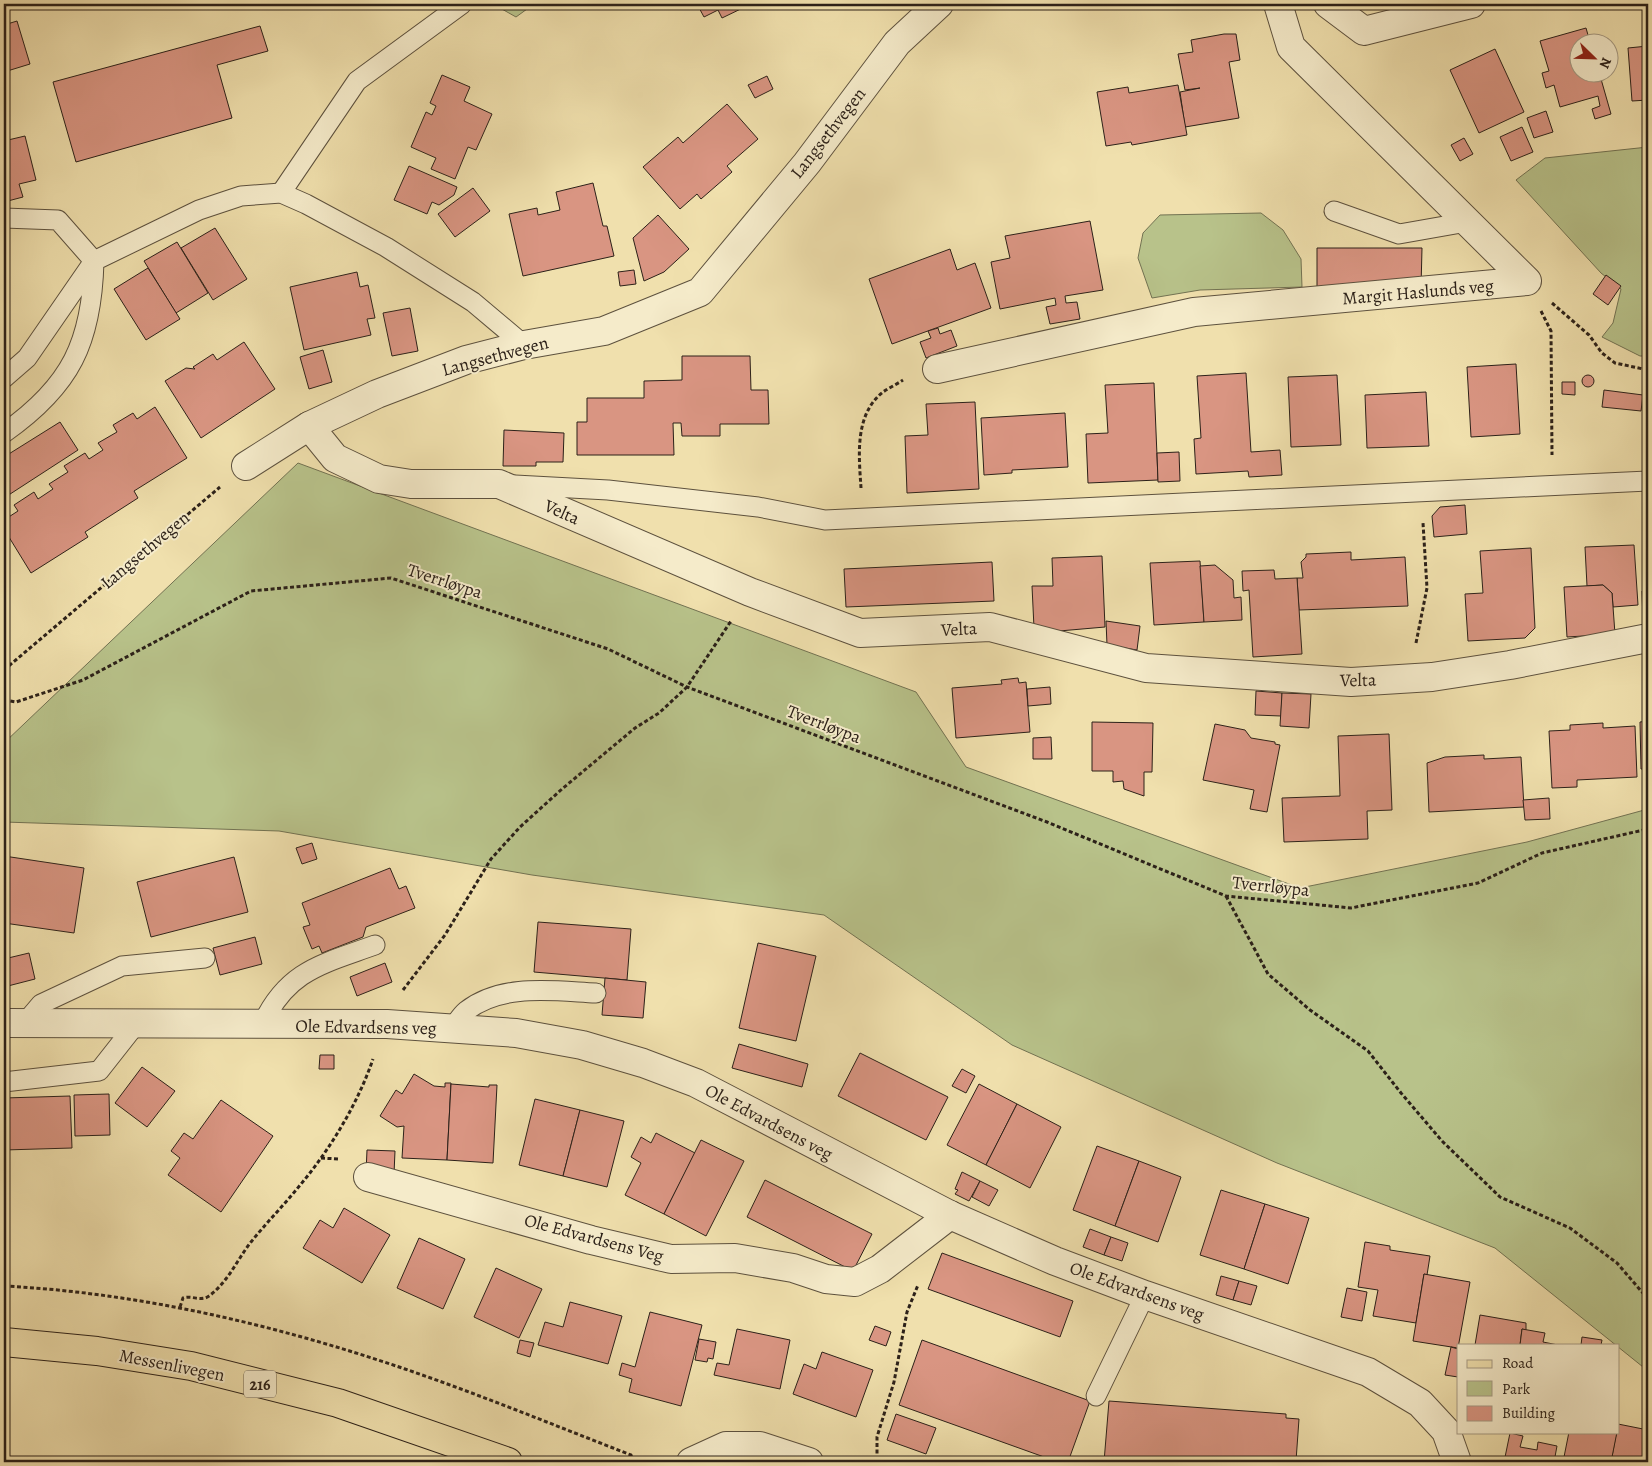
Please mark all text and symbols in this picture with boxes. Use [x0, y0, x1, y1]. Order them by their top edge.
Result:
north arrow [1570, 32, 1620, 82]
text: N [1595, 54, 1616, 71]
street label: Langsethvegen [785, 82, 871, 184]
street label: Margit Haslunds veg [1341, 273, 1495, 311]
street label: Langsethvegen [439, 330, 551, 382]
street label: Velta [540, 493, 584, 531]
street label: Langsethvegen [95, 506, 195, 594]
street label: Tverrløypa [404, 558, 486, 605]
street label: Velta [939, 616, 978, 642]
street label: Velta [1339, 668, 1377, 692]
street label: Tverrløypa [784, 699, 865, 749]
street label: Tverrløypa [1231, 870, 1311, 902]
street label: Ole Edvardsens veg [295, 1014, 437, 1040]
street label: Ole Edvardsens veg [701, 1078, 837, 1166]
street label: Ole Edvardsens Veg [522, 1208, 666, 1268]
street label: Ole Edvardsens veg [1066, 1256, 1208, 1326]
street label: Messenlivegen [117, 1343, 227, 1387]
legend [1457, 1344, 1620, 1434]
text: Road [1502, 1353, 1534, 1373]
road number: 216 [244, 1370, 276, 1398]
text: Park [1502, 1379, 1531, 1399]
text: Building [1502, 1403, 1555, 1423]

